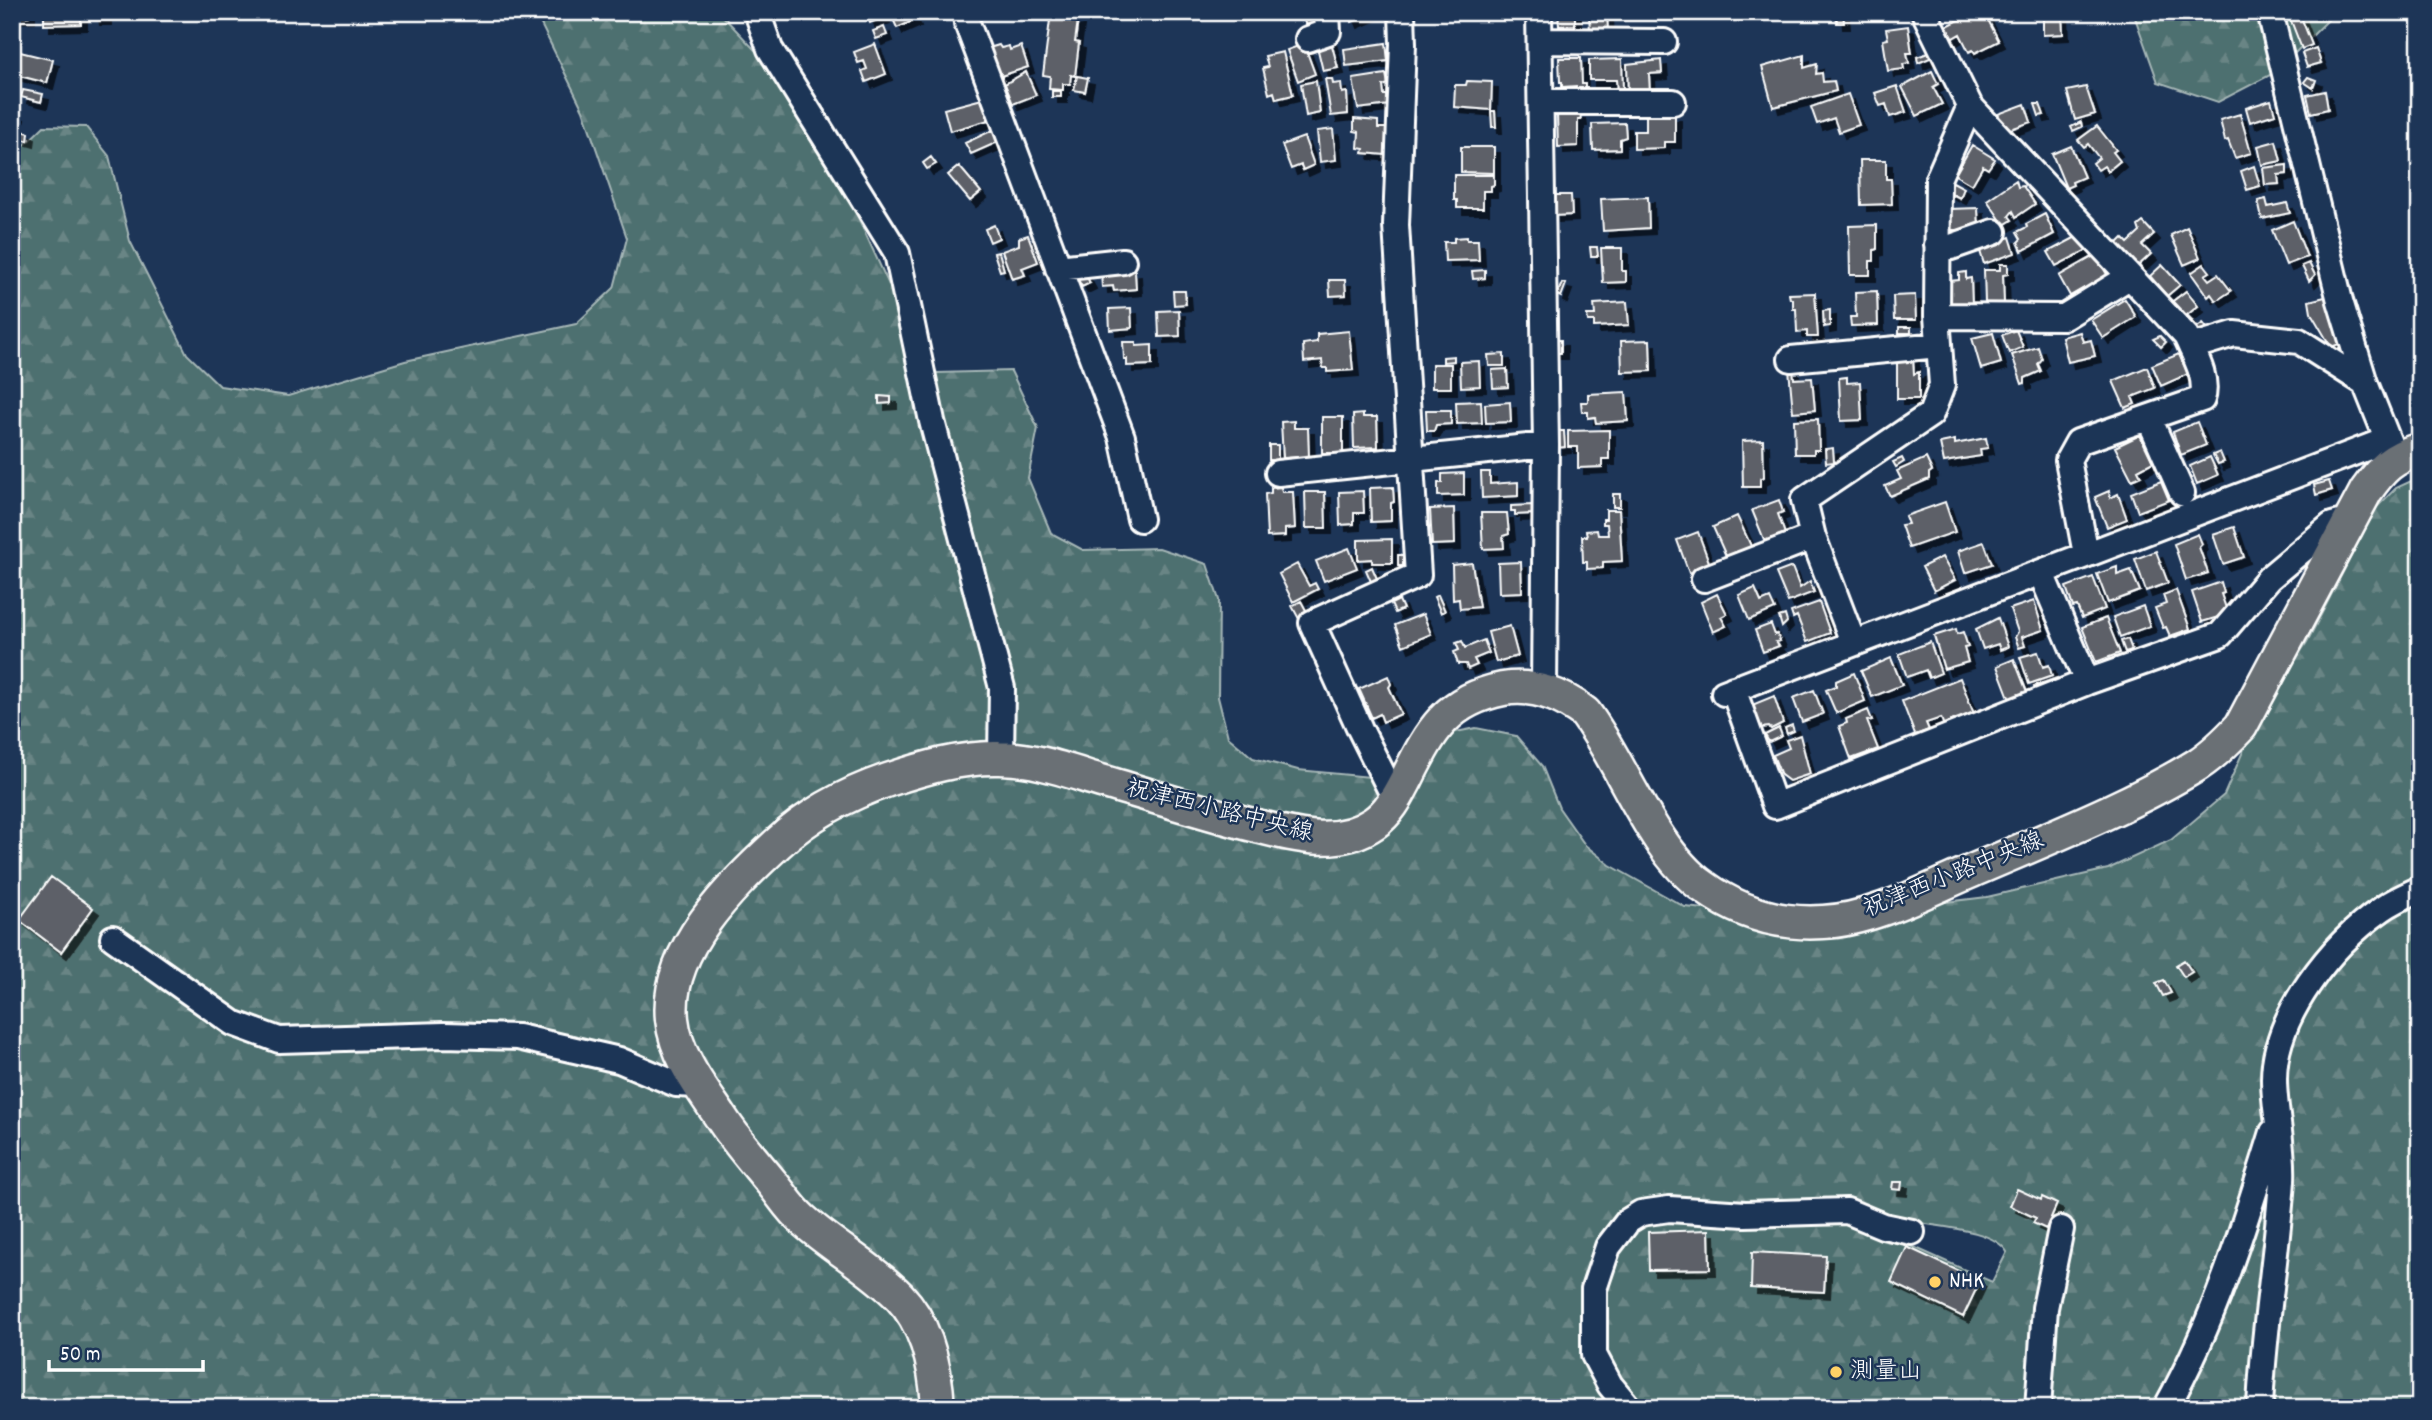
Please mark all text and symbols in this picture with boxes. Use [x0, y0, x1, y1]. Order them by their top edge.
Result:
street label: 祝津西小路中央線 [1122, 772, 1316, 852]
street label: 祝津西小路中央線 [1859, 824, 2049, 928]
place label: NHK [1949, 1265, 1984, 1299]
marker: NHK [1927, 1274, 1943, 1290]
scale bar [49, 1329, 203, 1373]
text: 50 m [60, 1341, 100, 1371]
place label: 測量山 [1850, 1355, 1922, 1389]
marker: 測量山 [1828, 1364, 1844, 1380]

